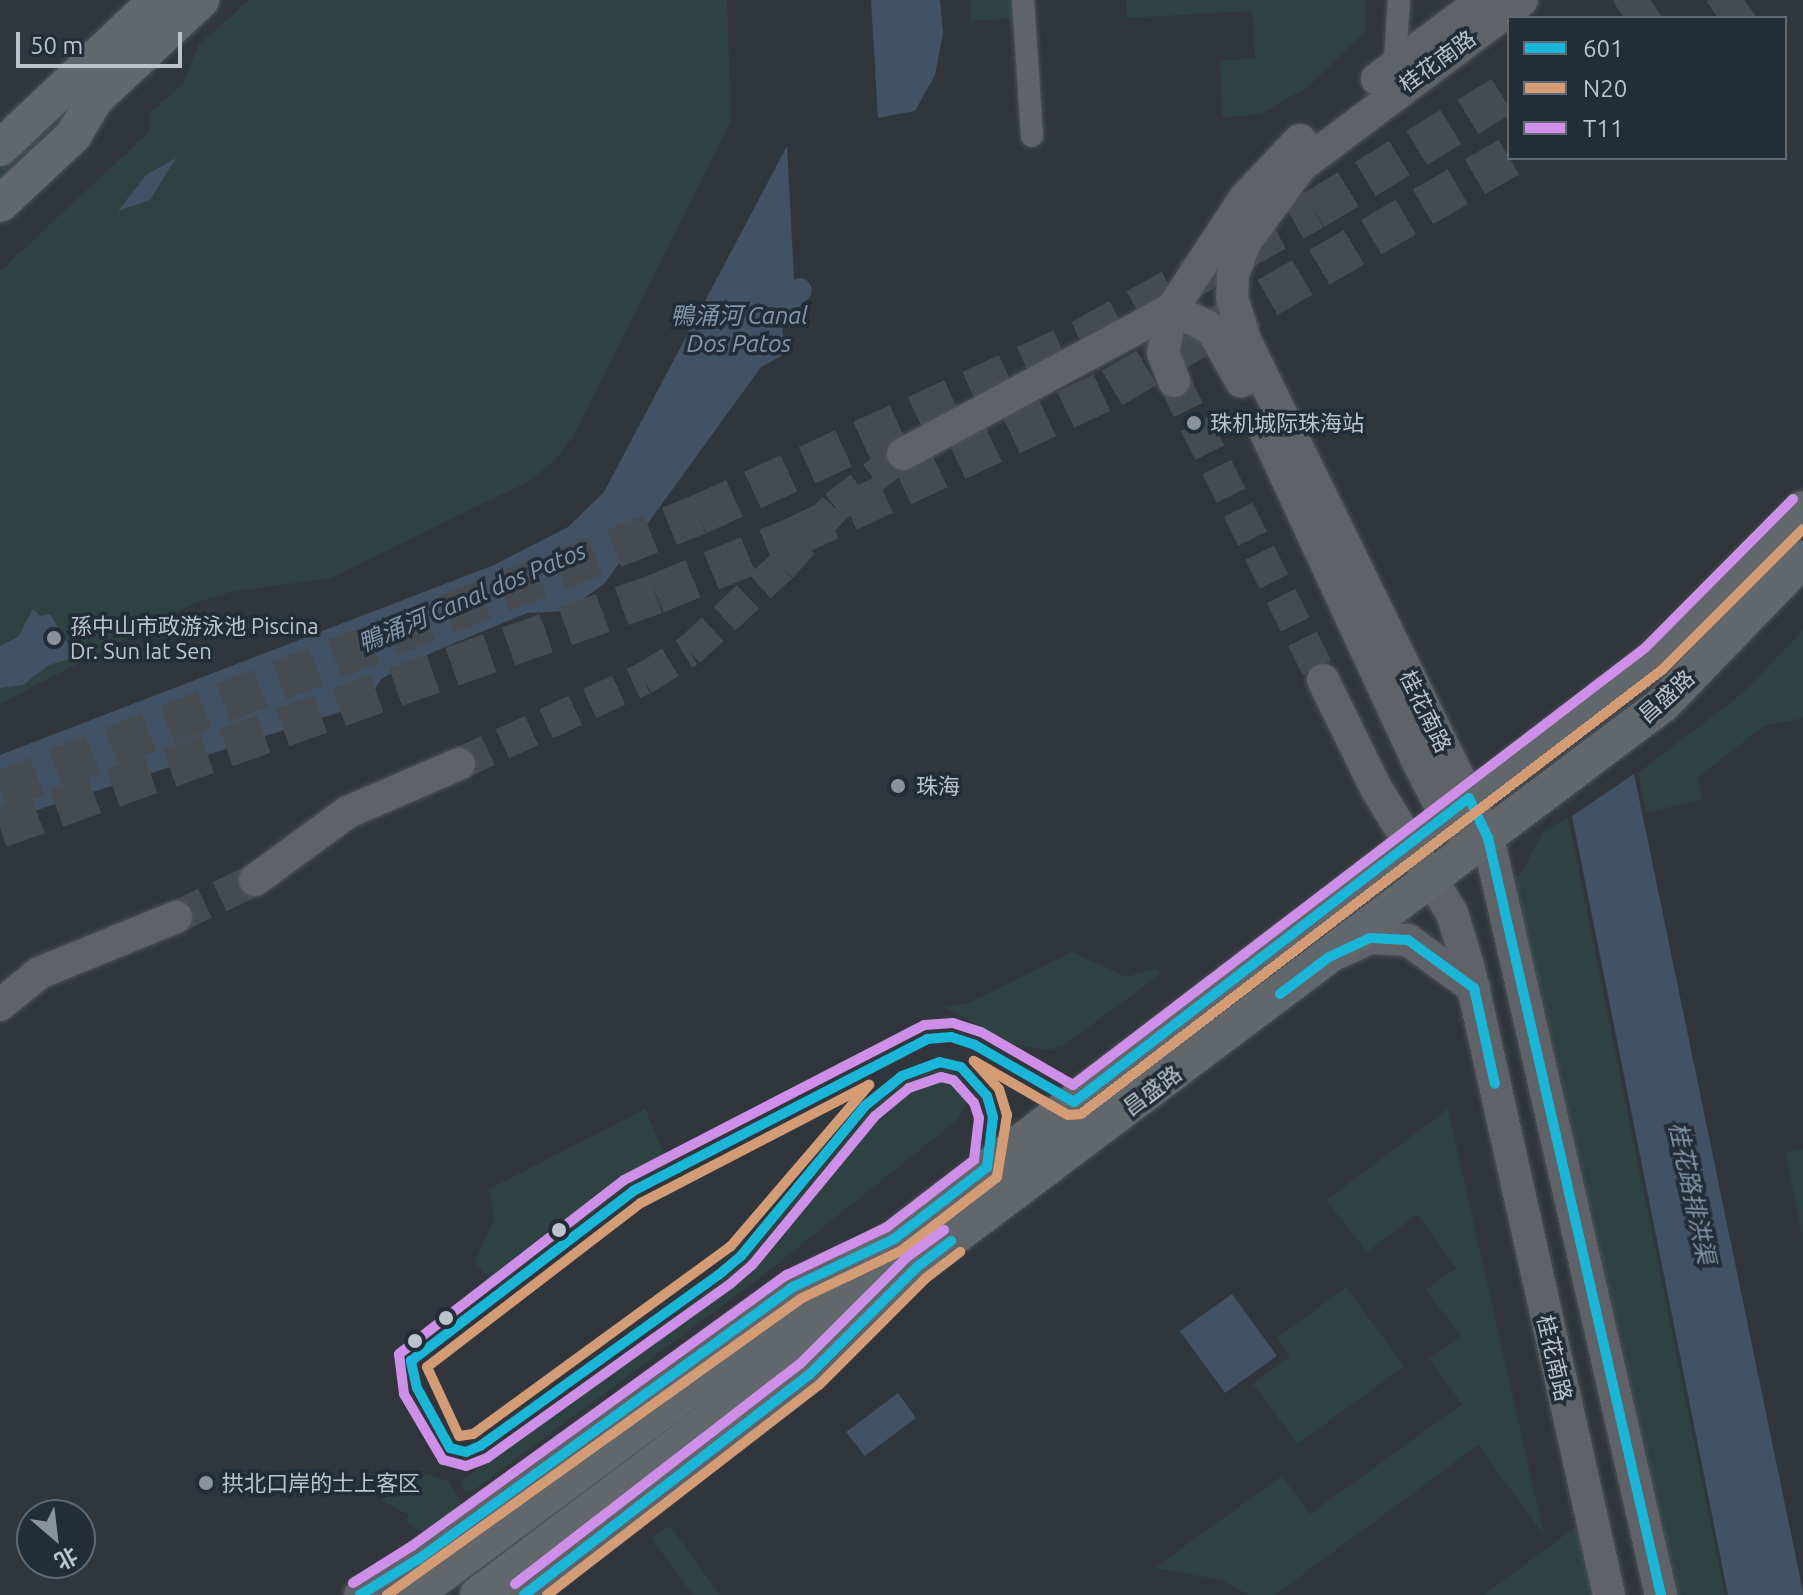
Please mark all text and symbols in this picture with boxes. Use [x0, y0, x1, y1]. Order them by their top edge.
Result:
scale bar [20, 16, 186, 66]
legend [1507, 16, 1787, 160]
street label: 桂花南路 [1394, 24, 1480, 98]
text: 50 m [30, 32, 83, 59]
text: 601 [1583, 35, 1624, 62]
text: N20 [1583, 75, 1627, 102]
text: T11 [1583, 115, 1623, 142]
water label: 鴨涌河 Canal Dos Patos [670, 302, 808, 358]
place label: 珠机城际珠海站 [1210, 410, 1364, 436]
marker: 珠机城际珠海站 [1185, 414, 1203, 432]
water label: 鴨涌河 Canal dos Patos [354, 536, 590, 658]
place label: 孫中山市政游泳池 Piscina Dr. Sun Iat Sen [70, 612, 319, 664]
marker: 孫中山市政游泳池 Piscina Dr. Sun Iat Sen [45, 629, 63, 647]
street label: 昌盛路 [1633, 664, 1699, 728]
street label: 桂花南路 [1395, 666, 1457, 756]
place label: 珠海 [916, 773, 960, 799]
marker: 珠海 [887, 775, 909, 797]
street label: 昌盛路 [1118, 1060, 1186, 1120]
water label: 桂花路排洪渠 [1663, 1120, 1721, 1266]
unlabelled marker [551, 1222, 567, 1238]
unlabelled marker [438, 1310, 454, 1326]
street label: 桂花南路 [1532, 1312, 1578, 1404]
unlabelled marker [407, 1333, 423, 1349]
place label: 拱北口岸的士上客区 [222, 1470, 420, 1496]
marker: 拱北口岸的士上客区 [197, 1474, 215, 1492]
north arrow [16, 1499, 96, 1579]
text: 北 [51, 1543, 82, 1575]

